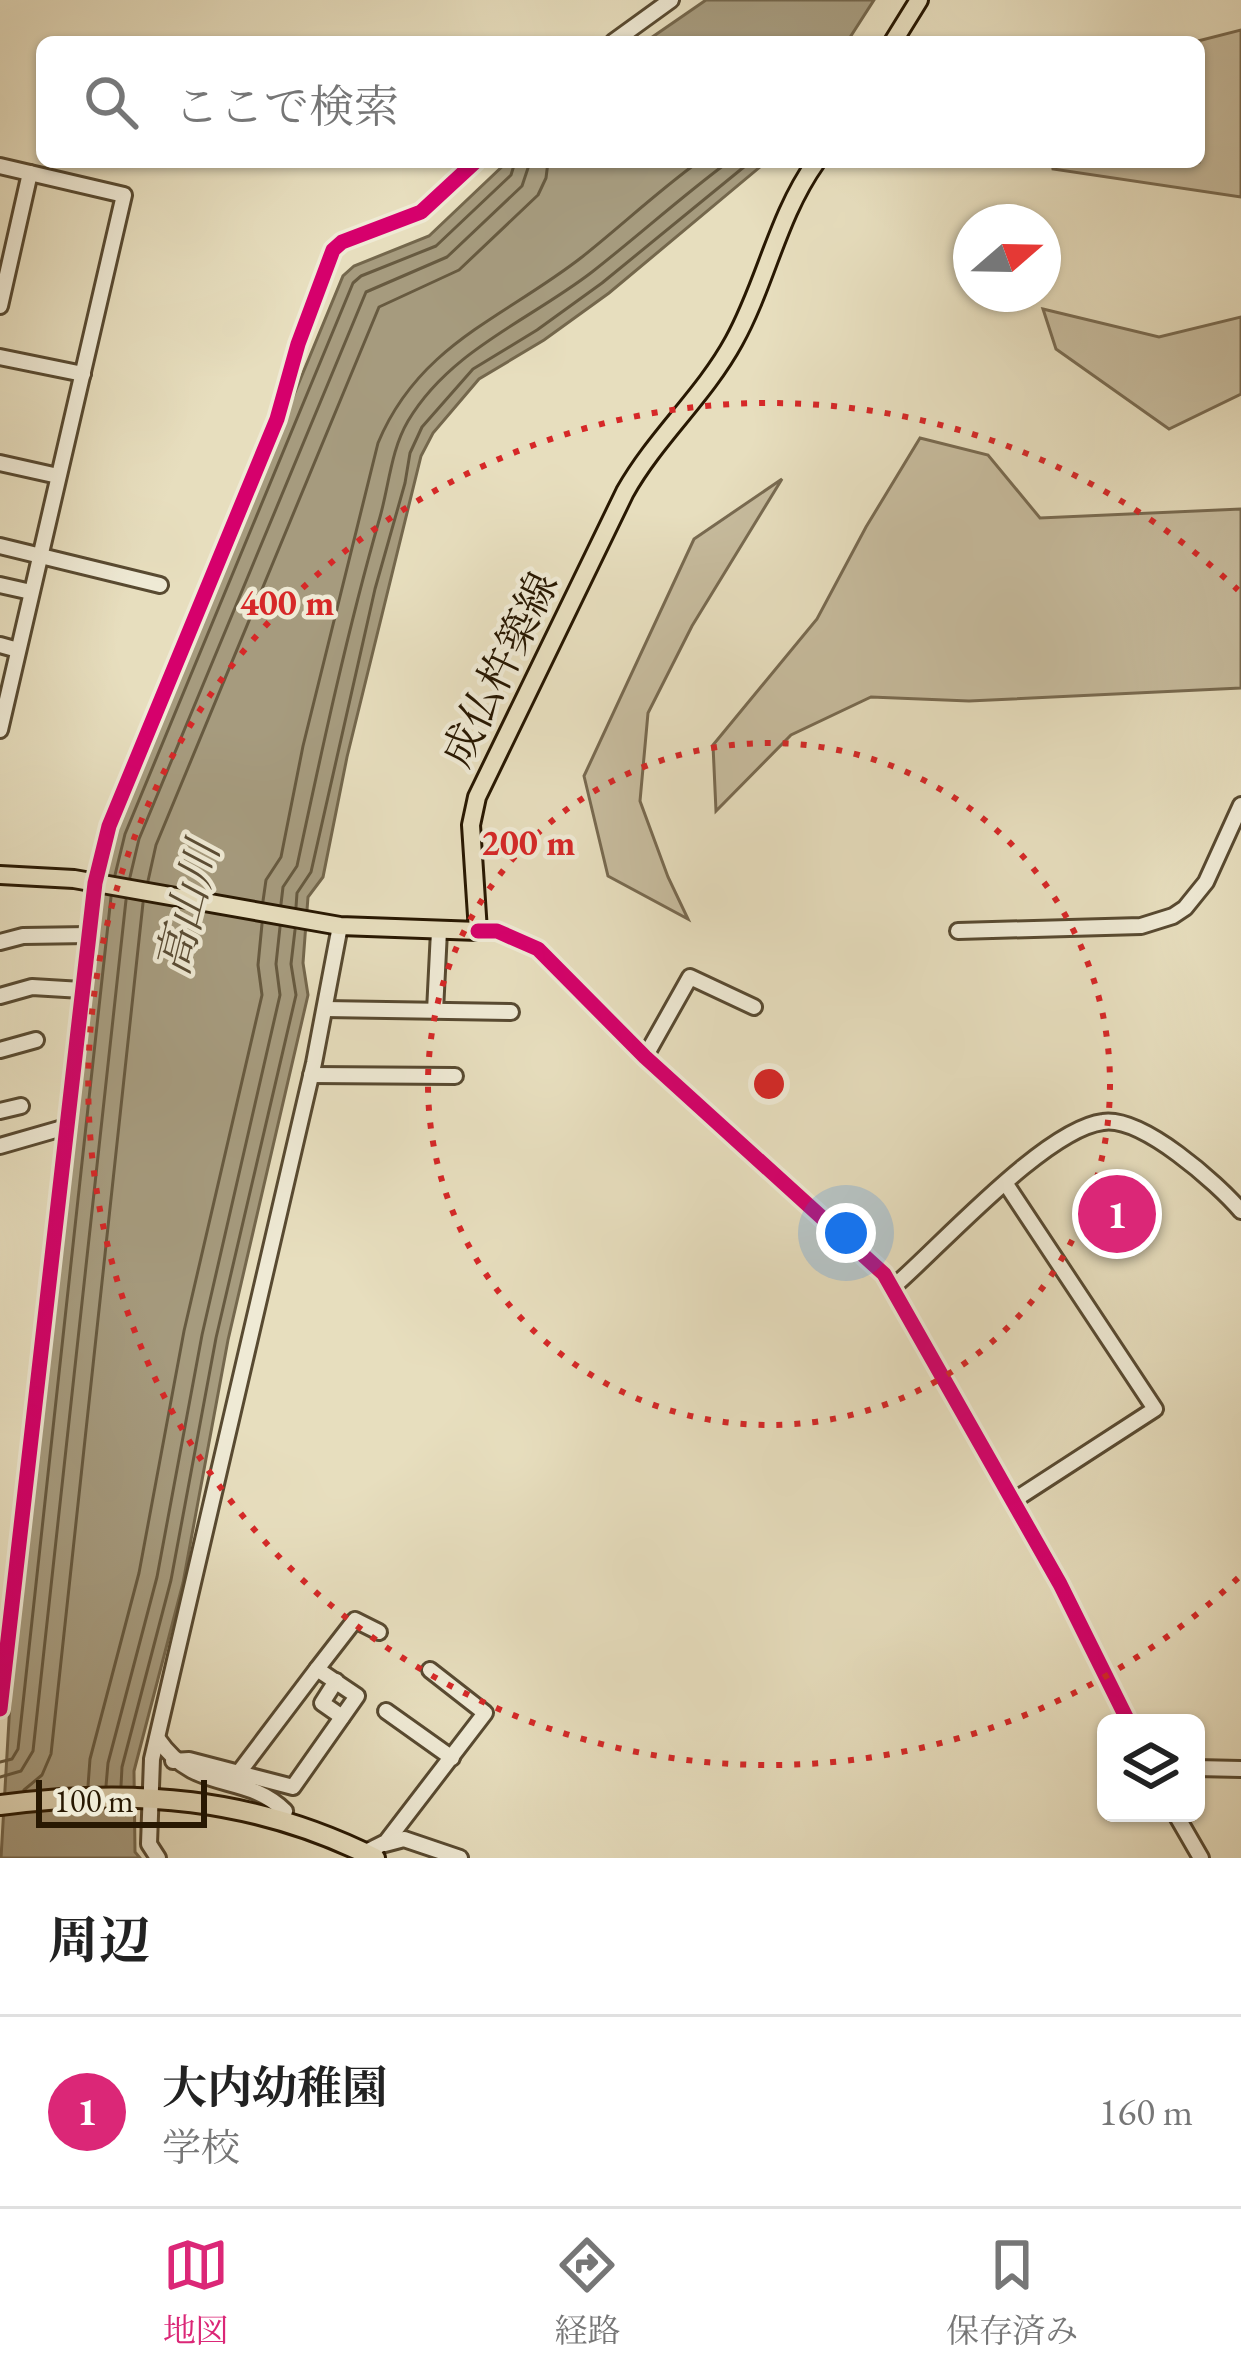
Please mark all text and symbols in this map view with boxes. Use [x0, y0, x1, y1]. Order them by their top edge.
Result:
search box [36, 36, 1205, 168]
icon: search [78, 69, 144, 135]
text: ここで検索 [174, 77, 399, 135]
north arrow [953, 204, 1061, 312]
street label: 成仏杵築線 [429, 563, 570, 776]
text: 400 m [240, 579, 334, 626]
text: 200 m [481, 819, 575, 866]
water label: 高山川 [143, 831, 233, 981]
centre of rings [748, 1063, 790, 1105]
pin: 1 [1078, 1169, 1156, 1259]
your location [816, 1203, 876, 1263]
map controls [1097, 1714, 1205, 1822]
button: layers [1097, 1714, 1205, 1822]
scale bar [36, 1774, 207, 1827]
text: 100 m [54, 1779, 134, 1822]
text: 周辺 [48, 1907, 150, 1973]
text: 大内幼稚園 [162, 2058, 387, 2116]
text: 1 [77, 2086, 97, 2137]
text: 160 m [1099, 2086, 1193, 2137]
text: 学校 [162, 2122, 240, 2173]
tab: 地図 [163, 2232, 229, 2352]
tab: 経路 [554, 2232, 620, 2352]
tab: 保存済み [946, 2232, 1078, 2352]

